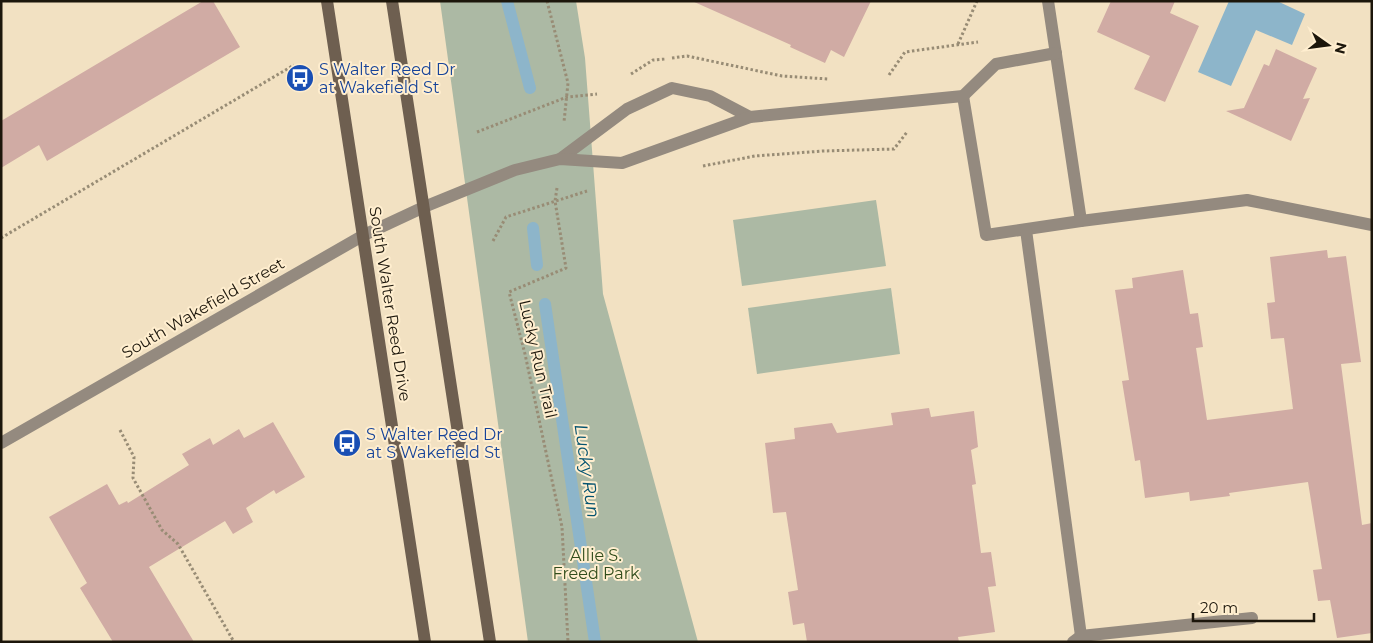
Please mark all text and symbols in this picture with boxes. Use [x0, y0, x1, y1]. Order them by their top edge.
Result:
north arrow [1303, 20, 1353, 70]
text: N [1331, 40, 1351, 56]
place label: S Walter Reed Dr at Wakefield St [319, 60, 456, 97]
bus stop icon: S Walter Reed Dr at Wakefield St [285, 63, 315, 93]
street label: South Walter Reed Drive [365, 205, 415, 403]
street label: South Wakefield Street [118, 253, 288, 362]
street label: Lucky Run Trail [515, 298, 561, 420]
water label: Lucky Run [570, 423, 604, 519]
place label: S Walter Reed Dr at S Wakefield St [366, 425, 503, 462]
bus stop icon: S Walter Reed Dr at S Wakefield St [332, 428, 362, 458]
park label: Allie S. Freed Park [552, 546, 640, 583]
scale bar [1193, 590, 1314, 622]
text: 20 m [1200, 598, 1238, 617]

